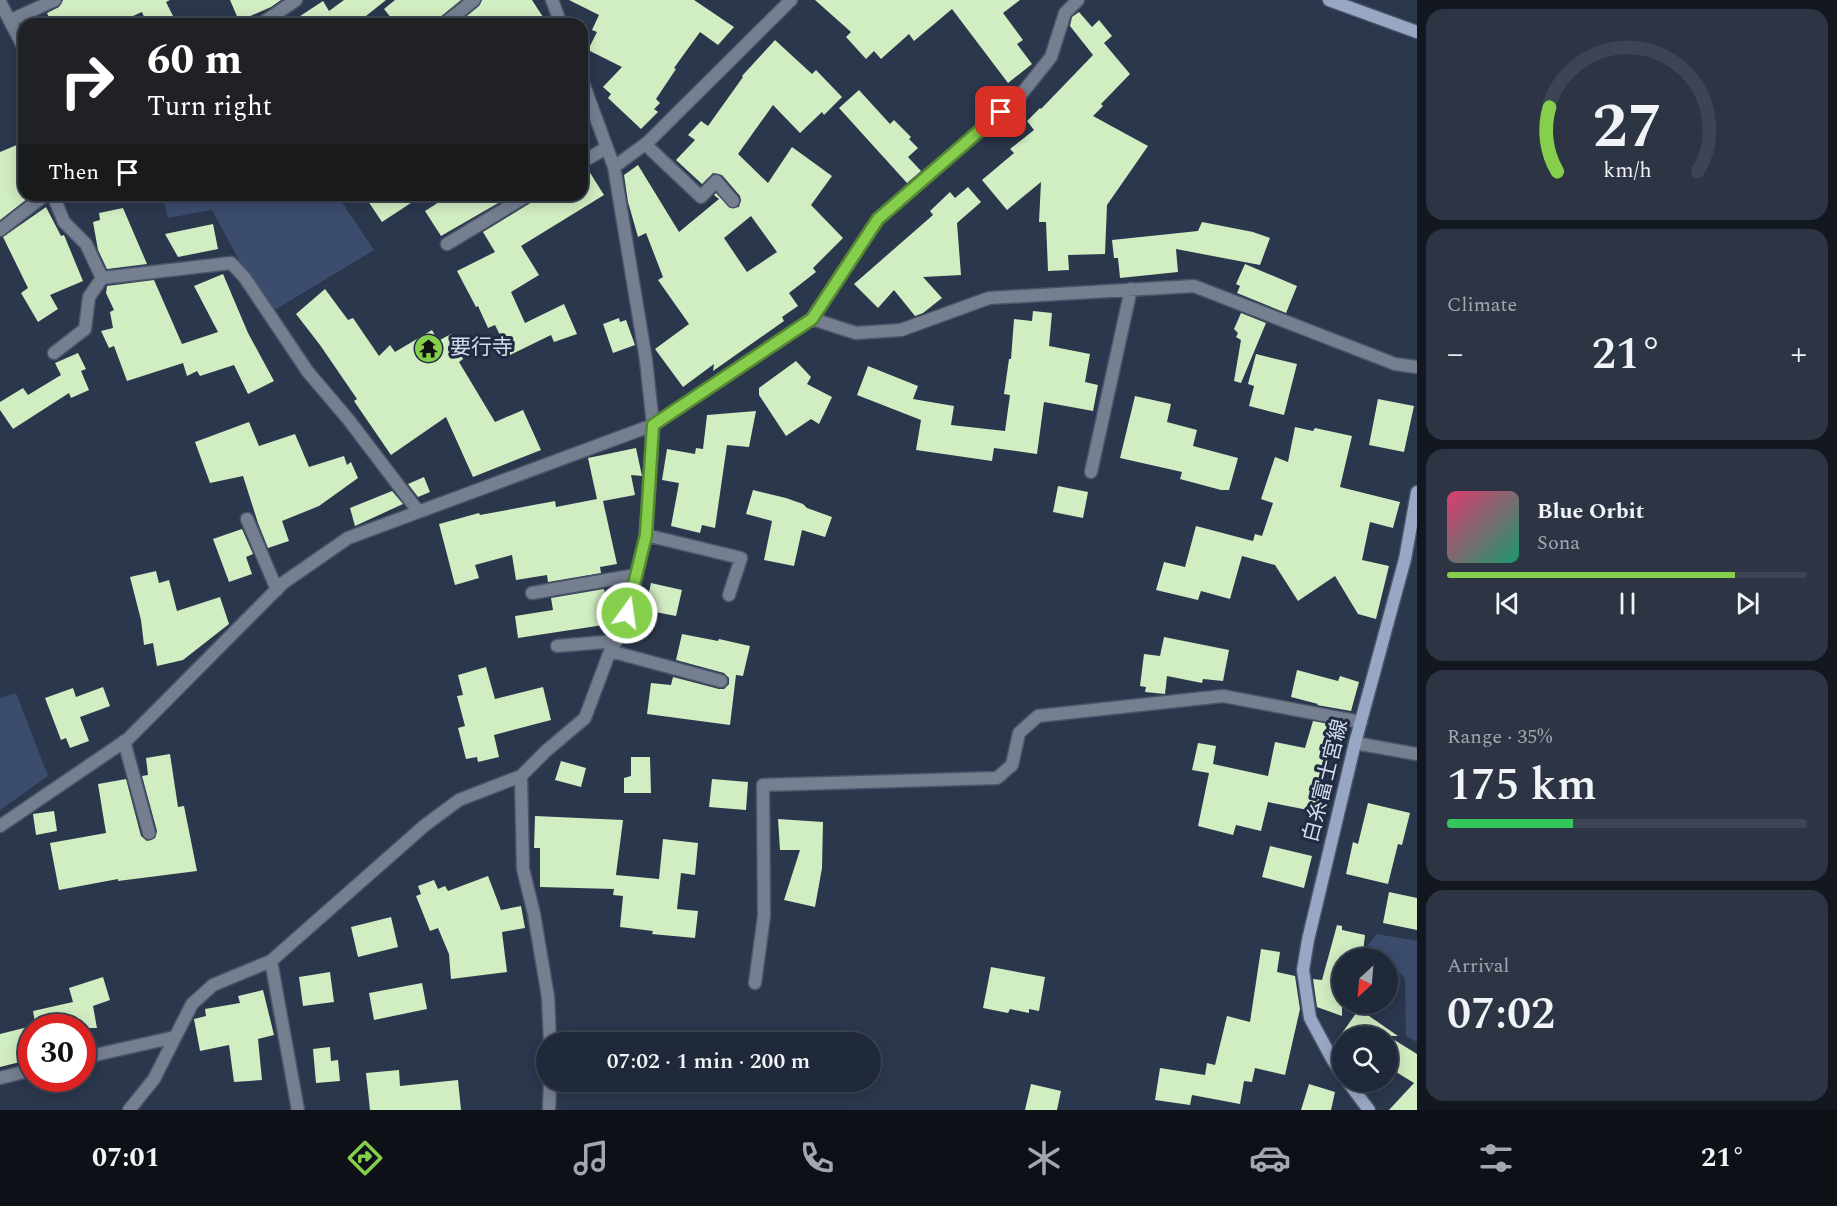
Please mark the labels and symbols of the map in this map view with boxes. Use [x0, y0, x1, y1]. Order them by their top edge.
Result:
pin [975, 86, 1026, 137]
temple icon: 要行寺 [413, 332, 445, 364]
place label: 要行寺 [450, 332, 513, 364]
position arrow [595, 581, 659, 645]
street label: 白糸富士宮線 [1295, 716, 1357, 846]
north arrow [1332, 948, 1398, 1014]
speed limit sign: 30 [18, 1014, 96, 1092]

